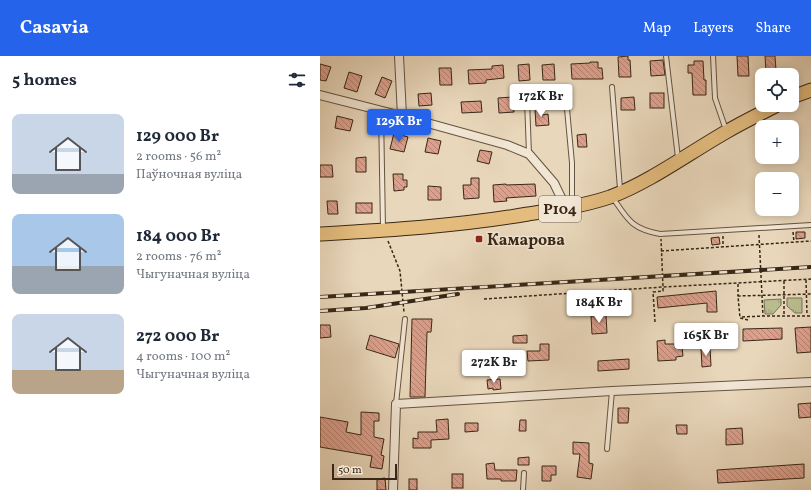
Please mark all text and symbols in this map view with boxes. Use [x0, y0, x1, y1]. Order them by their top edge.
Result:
text: Casavia [20, 15, 89, 41]
text: Map [643, 19, 671, 38]
text: Layers [693, 19, 733, 38]
text: Share [755, 19, 791, 38]
map controls [755, 68, 799, 216]
button: locate [755, 68, 799, 112]
text: 5 homes [12, 69, 77, 92]
icon: filters [286, 69, 308, 91]
pin: 172K Br [504, 84, 578, 118]
text: 172K Br [519, 88, 563, 106]
pin: 129K Br [362, 109, 436, 143]
text: 129K Br [376, 113, 422, 131]
button: + [755, 120, 799, 164]
text: 129 000 Br [136, 125, 219, 148]
icon: home [44, 130, 92, 178]
text: 2 rooms · 56 m² [136, 148, 221, 166]
text: Паўночная вуліца [136, 166, 242, 184]
button: − [755, 172, 799, 216]
road number: Р104 [539, 196, 581, 222]
text: 184 000 Br [136, 225, 220, 248]
icon: home [44, 230, 92, 278]
place label: Камарова [487, 230, 565, 252]
marker: Камарова [474, 234, 484, 244]
text: 2 rooms · 76 m² [136, 248, 221, 266]
text: Чыгуначная вуліца [136, 266, 250, 284]
pin: 184K Br [562, 290, 636, 324]
text: 184K Br [576, 294, 622, 312]
pin: 165K Br [669, 323, 743, 357]
text: 272 000 Br [136, 325, 219, 348]
text: 165K Br [683, 327, 729, 345]
icon: home [44, 330, 92, 378]
text: 4 rooms · 100 m² [136, 348, 230, 366]
pin: 272K Br [457, 350, 531, 384]
text: 272K Br [471, 354, 517, 372]
text: Чыгуначная вуліца [136, 366, 250, 384]
scale bar [332, 462, 397, 481]
text: 50 m [338, 463, 362, 478]

